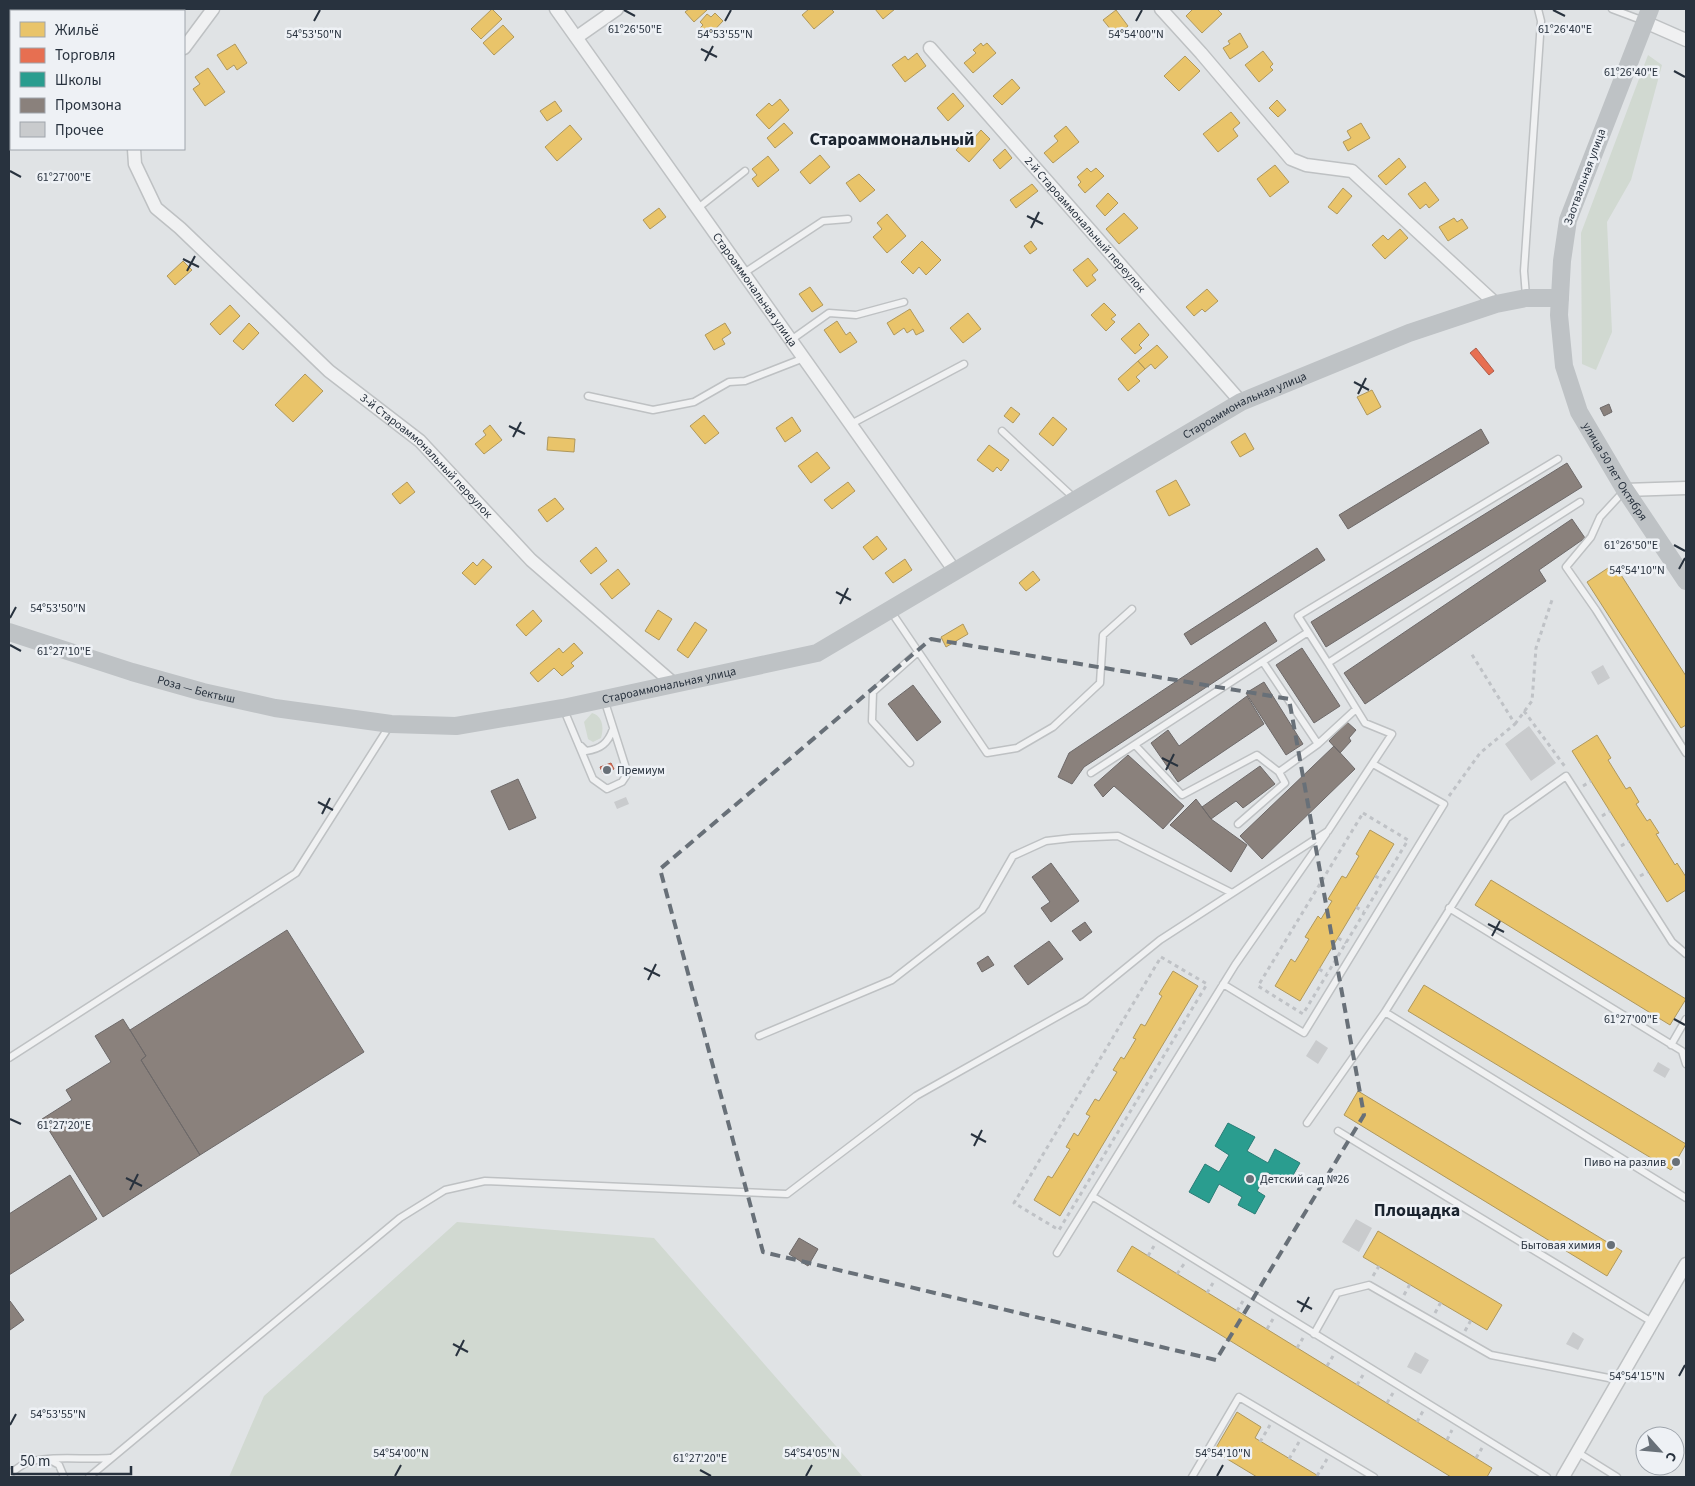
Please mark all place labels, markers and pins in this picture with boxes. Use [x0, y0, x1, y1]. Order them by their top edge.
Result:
place label: Премиум [617, 762, 665, 779]
marker: Премиум [601, 764, 613, 776]
place label: Пиво на разлив [1584, 1154, 1666, 1171]
marker: Пиво на разлив [1670, 1156, 1682, 1168]
place label: Детский сад №26 [1260, 1171, 1349, 1188]
marker: Детский сад №26 [1244, 1173, 1256, 1185]
place label: Бытовая химия [1521, 1237, 1601, 1254]
marker: Бытовая химия [1605, 1239, 1617, 1251]

